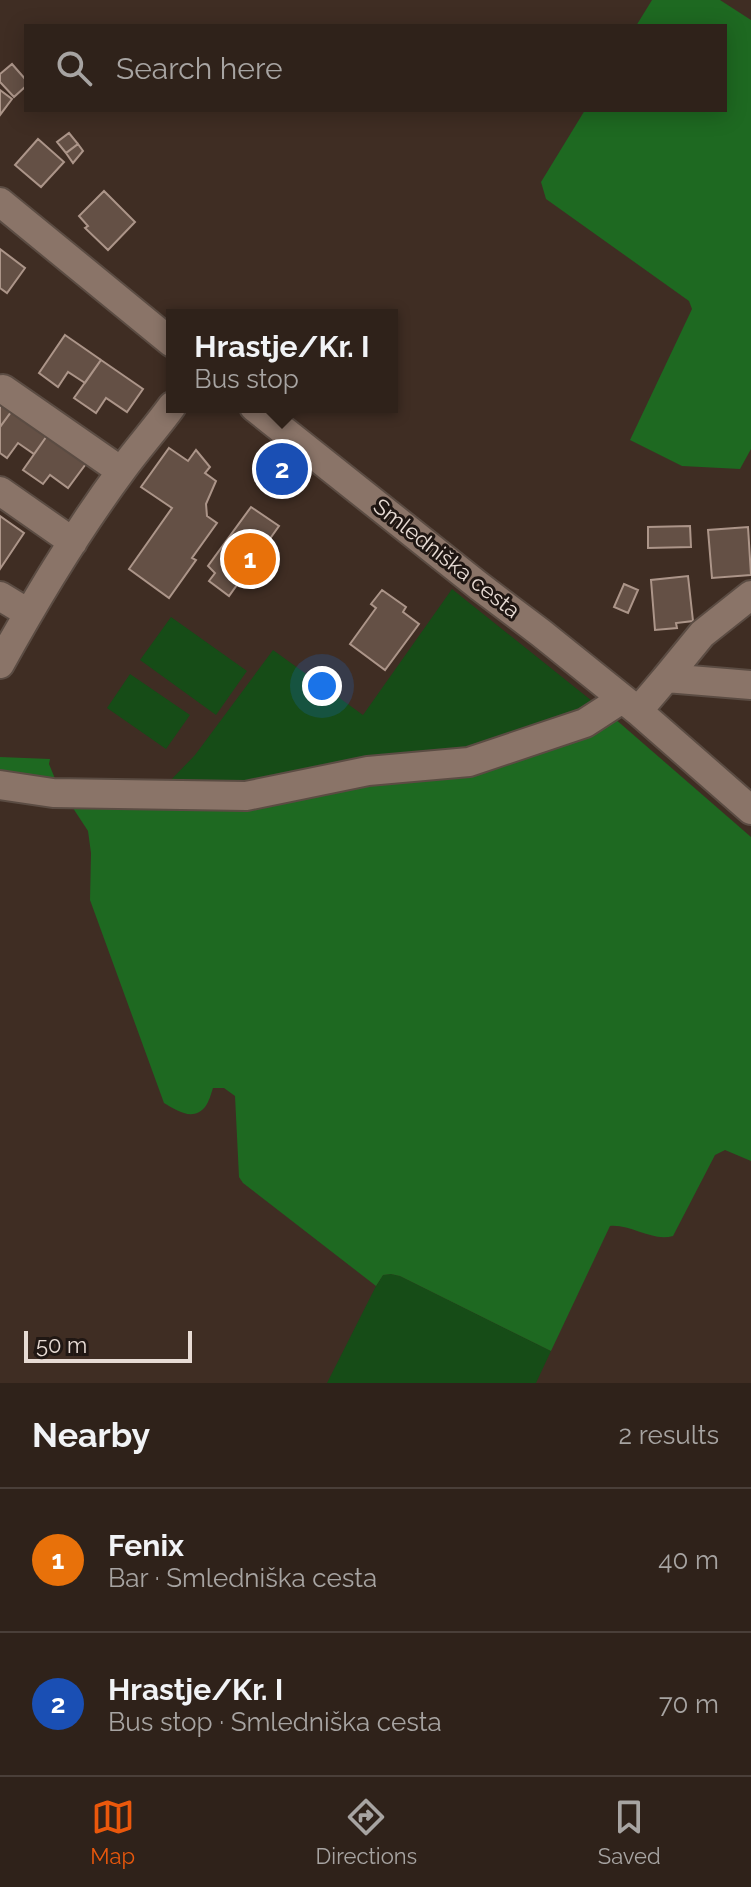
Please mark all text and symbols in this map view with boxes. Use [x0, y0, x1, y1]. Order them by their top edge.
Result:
search box [24, 24, 727, 112]
icon: search [52, 46, 96, 90]
text: Search here [116, 51, 283, 86]
popup [166, 309, 398, 413]
text: Hrastje/Kr. I [194, 329, 370, 364]
text: Bus stop [194, 364, 299, 394]
pin: 2 [256, 439, 308, 499]
street label: Smledniška cesta [369, 493, 525, 623]
pin: 1 [224, 529, 276, 589]
your location [302, 666, 342, 706]
scale bar [24, 1327, 192, 1363]
text: 50 m [36, 1332, 87, 1358]
text: Nearby [32, 1415, 150, 1455]
text: 2 results [619, 1420, 719, 1450]
text: Fenix [108, 1528, 184, 1563]
text: 1 [52, 1545, 64, 1575]
text: 40 m [658, 1545, 719, 1575]
text: Bar · Smledniška cesta [108, 1563, 377, 1593]
text: Hrastje/Kr. I [108, 1672, 283, 1707]
text: 2 [51, 1689, 65, 1719]
text: 70 m [659, 1689, 719, 1719]
text: Bus stop · Smledniška cesta [108, 1707, 442, 1737]
tab: Map [90, 1795, 135, 1869]
tab: Directions [316, 1795, 417, 1869]
tab: Saved [598, 1795, 661, 1869]

